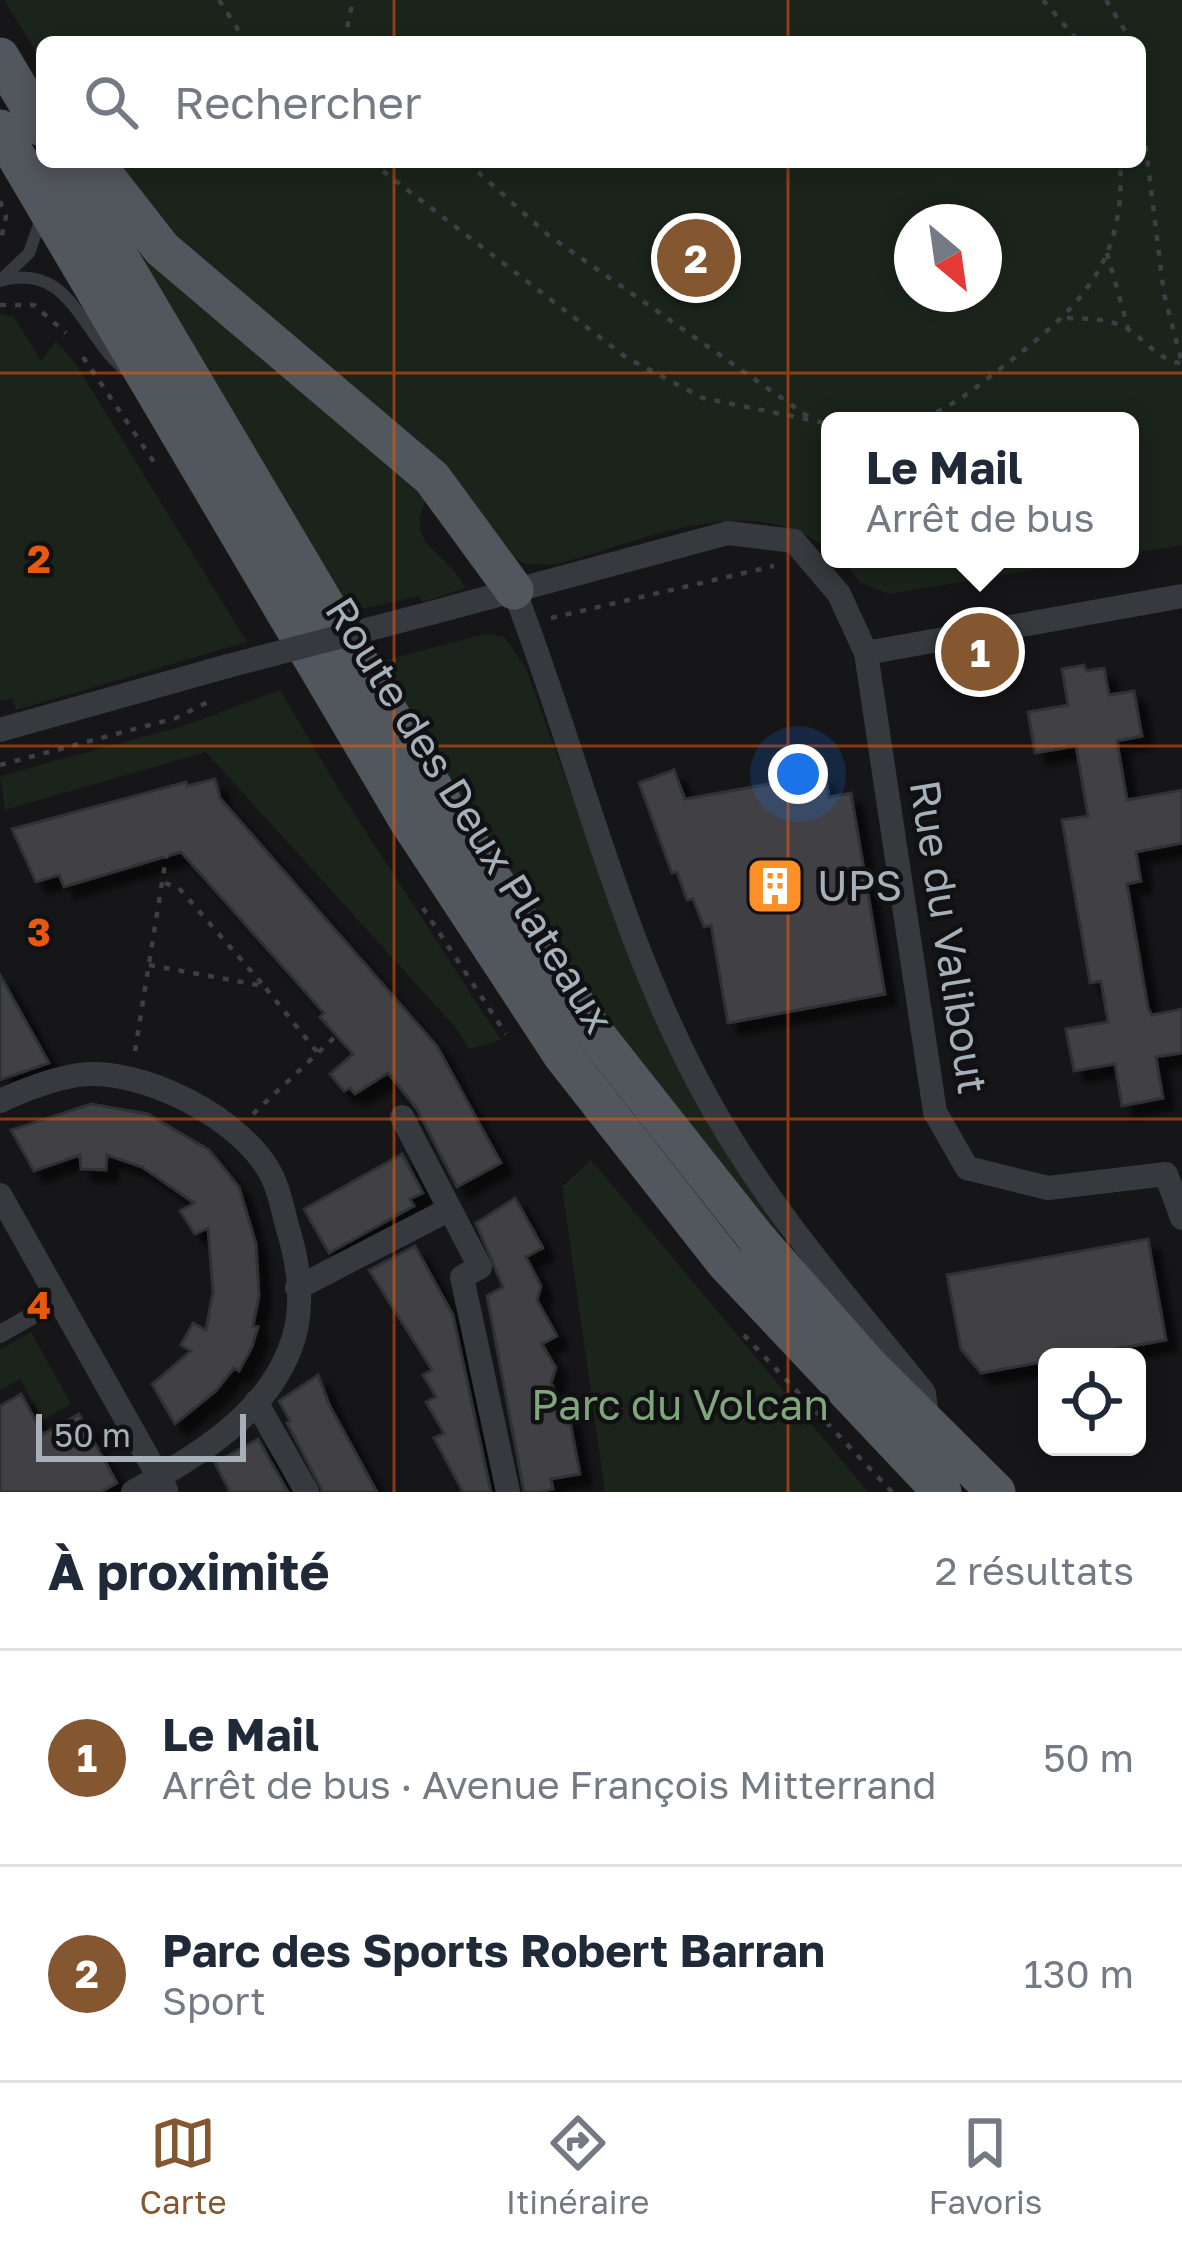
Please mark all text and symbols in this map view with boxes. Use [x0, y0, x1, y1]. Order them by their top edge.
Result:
search box [36, 36, 1146, 168]
icon: search [78, 69, 144, 135]
text: Rechercher [174, 75, 422, 129]
north arrow [894, 204, 1002, 312]
pin: 2 [657, 213, 735, 303]
popup [821, 412, 1139, 568]
text: Le Mail [866, 440, 1023, 494]
text: Arrêt de bus [866, 494, 1094, 541]
text: 2 [27, 535, 51, 582]
street label: Route des Deux Plateaux [316, 588, 626, 1041]
pin: 1 [941, 607, 1019, 697]
your location [768, 744, 828, 804]
street label: Rue du Valibout [900, 776, 999, 1097]
building icon: UPS [744, 855, 806, 917]
place label: UPS [817, 860, 902, 910]
text: 3 [27, 908, 51, 955]
text: 4 [27, 1281, 51, 1328]
map controls [1038, 1348, 1146, 1456]
button: locate [1038, 1348, 1146, 1456]
park label: Parc du Volcan [531, 1379, 829, 1429]
scale bar [36, 1408, 246, 1461]
text: 50 m [54, 1415, 131, 1454]
text: À proximité [48, 1540, 330, 1601]
text: 2 résultats [935, 1547, 1134, 1594]
text: Le Mail [162, 1707, 319, 1761]
text: 1 [77, 1734, 97, 1781]
text: 50 m [1043, 1734, 1134, 1781]
text: Arrêt de bus · Avenue François Mitterrand [162, 1761, 936, 1808]
text: Parc des Sports Robert Barran [162, 1923, 825, 1977]
text: 2 [75, 1950, 99, 1997]
text: 130 m [1024, 1950, 1134, 1997]
text: Sport [162, 1977, 266, 2024]
tab: Carte [140, 2110, 227, 2221]
tab: Itinéraire [506, 2110, 649, 2221]
tab: Favoris [929, 2110, 1042, 2221]

